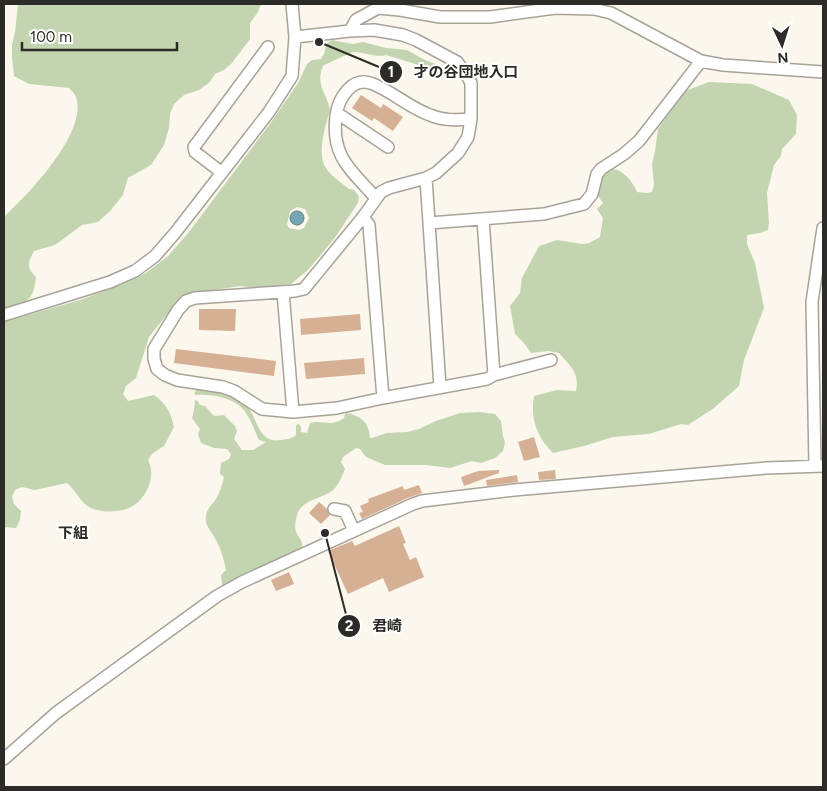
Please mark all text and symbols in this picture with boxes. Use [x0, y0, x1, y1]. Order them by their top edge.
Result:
scale bar [22, 20, 178, 52]
north arrow [757, 20, 807, 70]
text: 100 m [30, 28, 72, 46]
text: N [777, 49, 789, 66]
callout: 才の谷団地入口 [378, 57, 528, 87]
text: 1 [388, 63, 394, 81]
text: 才の谷団地入口 [413, 63, 519, 81]
district label: 下組 [58, 524, 88, 542]
callout: 君崎 [337, 611, 412, 641]
text: 2 [345, 617, 354, 635]
text: 君崎 [372, 617, 402, 635]

